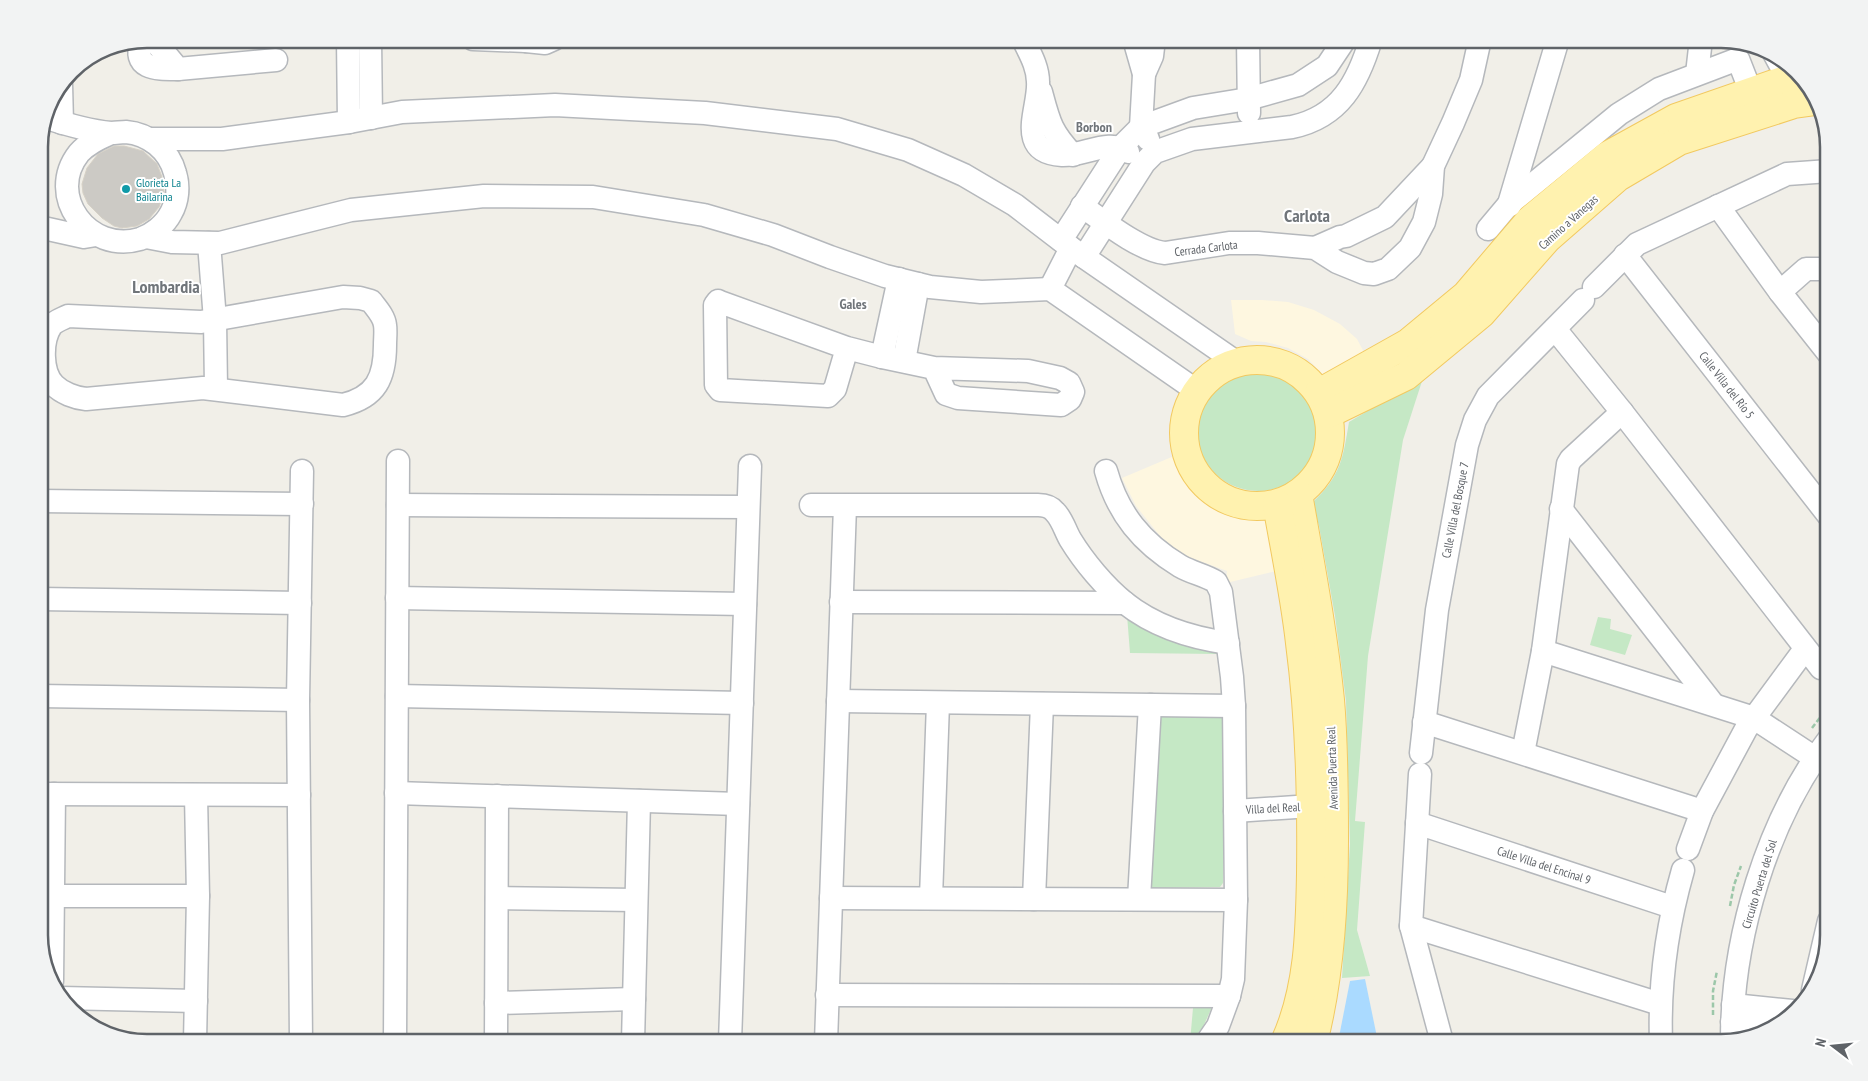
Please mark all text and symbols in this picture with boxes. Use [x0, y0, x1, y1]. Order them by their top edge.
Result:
district label: Borbon [1076, 118, 1112, 136]
place label: Glorieta La Bailarina [136, 175, 181, 204]
marker: Glorieta La Bailarina [120, 183, 132, 195]
street label: Camino a Vanegas [1535, 191, 1601, 253]
district label: Carlota [1284, 204, 1330, 227]
street label: Cerrada Carlota [1174, 237, 1239, 259]
district label: Lombardia [132, 275, 200, 298]
district label: Gales [839, 295, 867, 313]
street label: Calle Villa del Río 5 [1696, 348, 1758, 422]
street label: Calle Villa del Bosque 7 [1438, 461, 1472, 559]
street label: Avenida Puerta Real [1323, 726, 1341, 810]
street label: Villa del Real [1244, 799, 1301, 817]
street label: Circuito Puerta del Sol [1738, 837, 1780, 930]
street label: Calle Villa del Encinal 9 [1495, 843, 1593, 887]
north arrow [1808, 1021, 1858, 1071]
text: N [1811, 1036, 1830, 1049]

